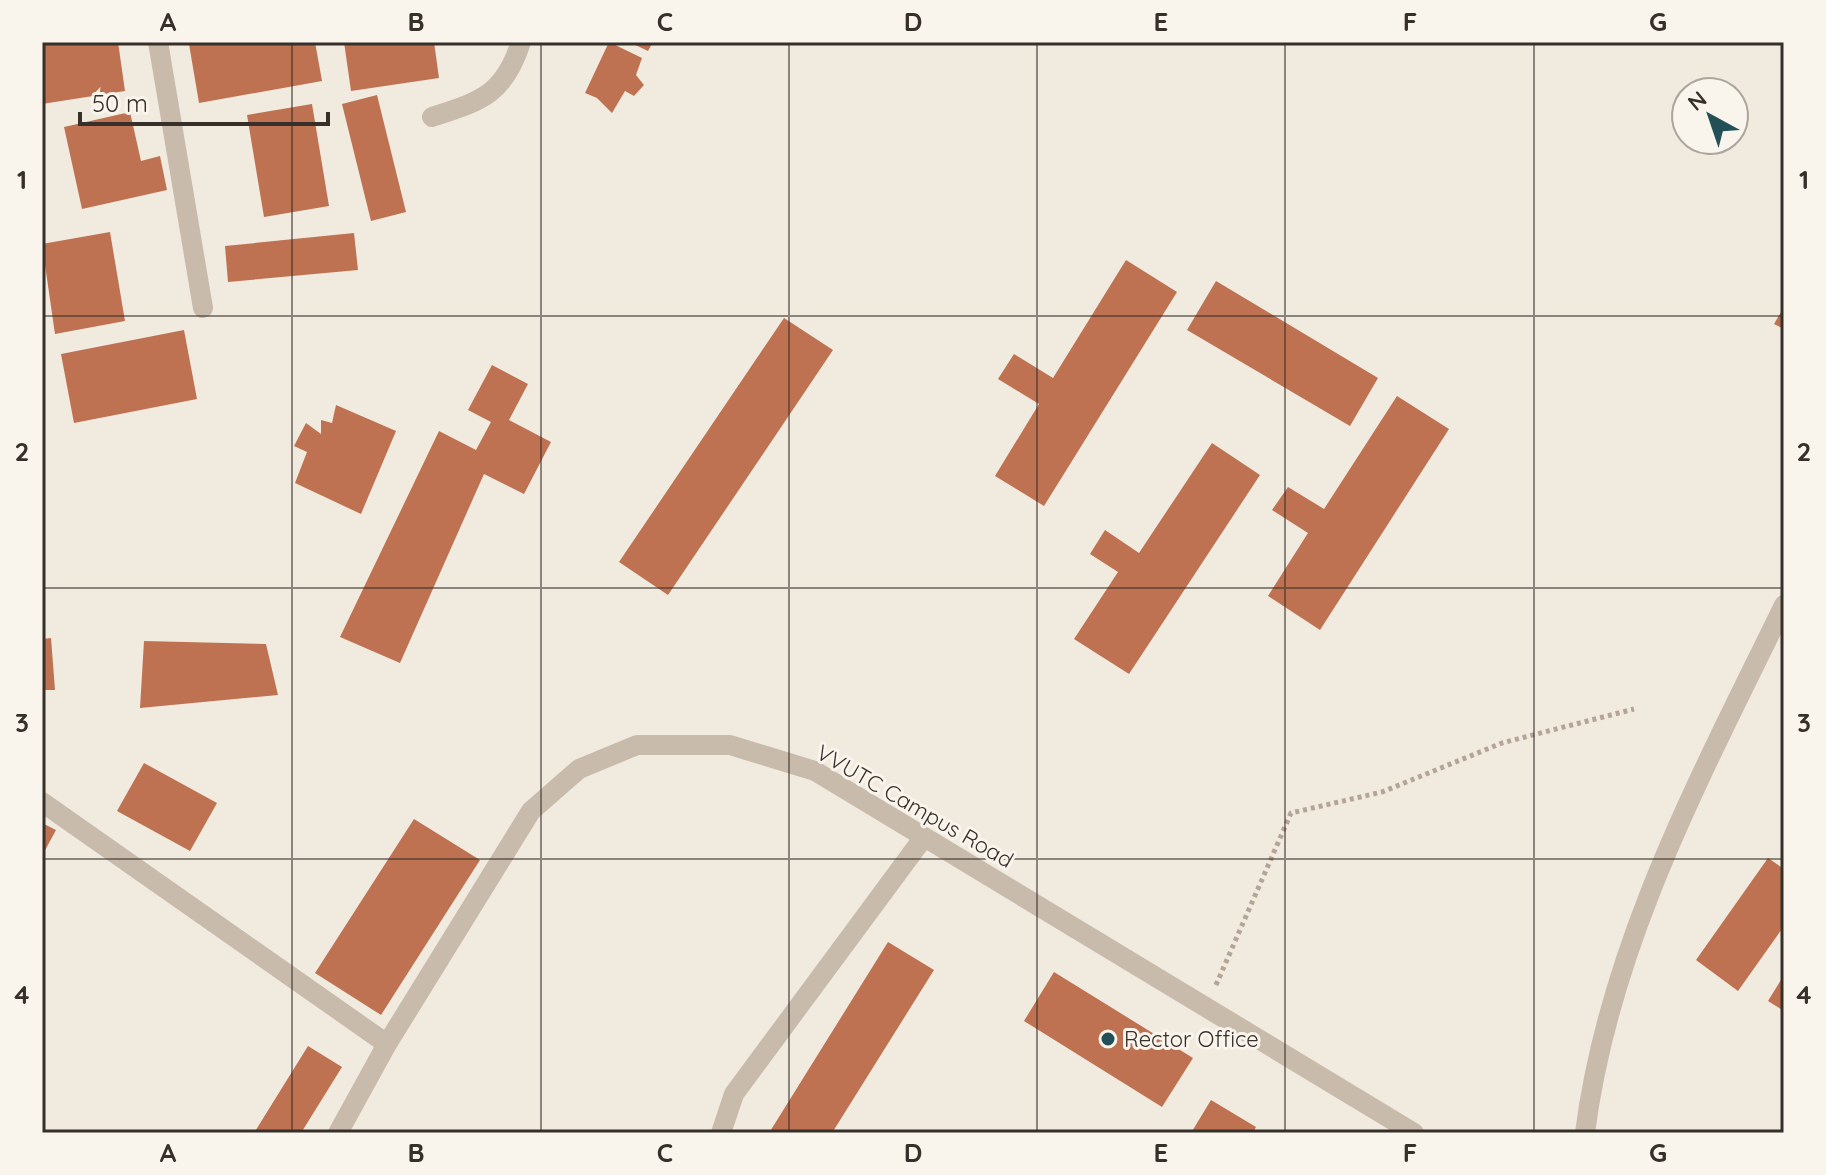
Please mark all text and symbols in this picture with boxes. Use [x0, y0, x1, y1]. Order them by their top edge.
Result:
text: A [160, 5, 177, 38]
text: B [407, 5, 425, 38]
text: C [657, 5, 673, 38]
text: D [904, 5, 922, 38]
text: E [1154, 5, 1168, 38]
text: F [1403, 5, 1417, 38]
text: G [1649, 5, 1667, 38]
scale bar [80, 76, 328, 126]
north arrow [1670, 76, 1750, 156]
text: N [1682, 85, 1712, 117]
text: 50 m [92, 88, 148, 118]
text: 1 [17, 163, 27, 196]
text: 1 [1799, 163, 1809, 196]
text: 2 [15, 435, 29, 468]
text: 2 [1797, 435, 1811, 468]
text: 3 [15, 706, 29, 739]
text: 3 [1797, 706, 1811, 739]
street label: VVUTC Campus Road [812, 738, 1018, 874]
text: 4 [14, 978, 30, 1011]
text: 4 [1796, 978, 1812, 1011]
place label: Rector Office [1124, 1025, 1259, 1053]
marker: Rector Office [1099, 1030, 1117, 1048]
text: A [160, 1136, 177, 1169]
text: B [407, 1136, 425, 1169]
text: C [657, 1136, 673, 1169]
text: D [904, 1136, 922, 1169]
text: E [1154, 1136, 1168, 1169]
text: F [1403, 1136, 1417, 1169]
text: G [1649, 1136, 1667, 1169]

